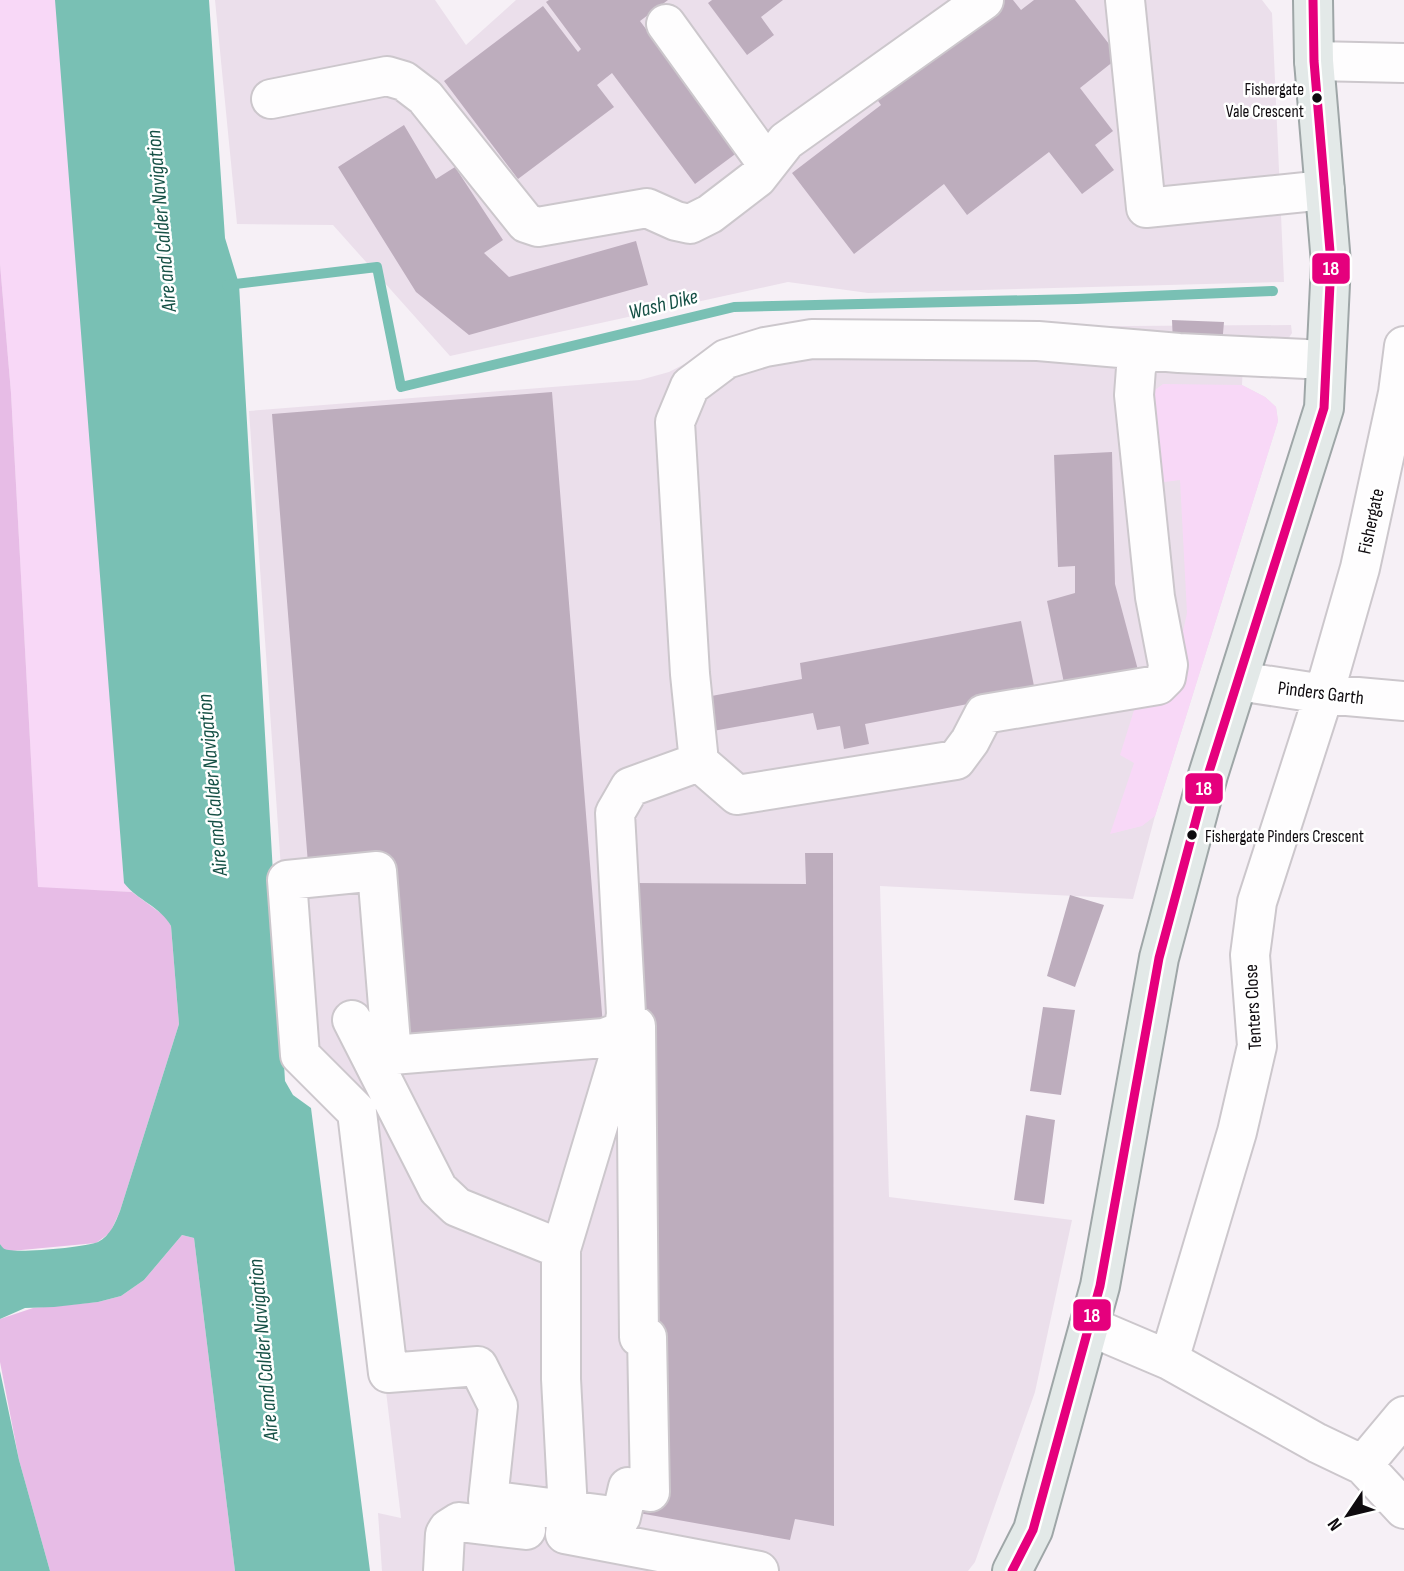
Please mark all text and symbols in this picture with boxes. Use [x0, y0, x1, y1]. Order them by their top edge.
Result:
place label: Fishergate Vale Crescent [1226, 80, 1304, 122]
marker: Fishergate Vale Crescent [1310, 91, 1324, 105]
water label: Aire and Calder Navigation [141, 129, 182, 314]
line badge: 18 [1311, 252, 1351, 285]
text: 18 [1323, 258, 1339, 281]
water label: Wash Dike [626, 284, 700, 325]
street label: Fishergate [1353, 486, 1390, 556]
street label: Pinders Garth [1276, 677, 1365, 710]
water label: Aire and Calder Navigation [192, 693, 233, 878]
line badge: 18 [1184, 772, 1224, 805]
text: 18 [1196, 778, 1212, 801]
place label: Fishergate Pinders Crescent [1205, 827, 1364, 847]
marker: Fishergate Pinders Crescent [1185, 828, 1199, 842]
street label: Tenters Close [1240, 964, 1267, 1050]
water label: Aire and Calder Navigation [243, 1258, 284, 1443]
line badge: 18 [1072, 1298, 1112, 1332]
text: 18 [1084, 1305, 1100, 1328]
north arrow [1313, 1480, 1383, 1550]
text: N [1323, 1513, 1348, 1535]

